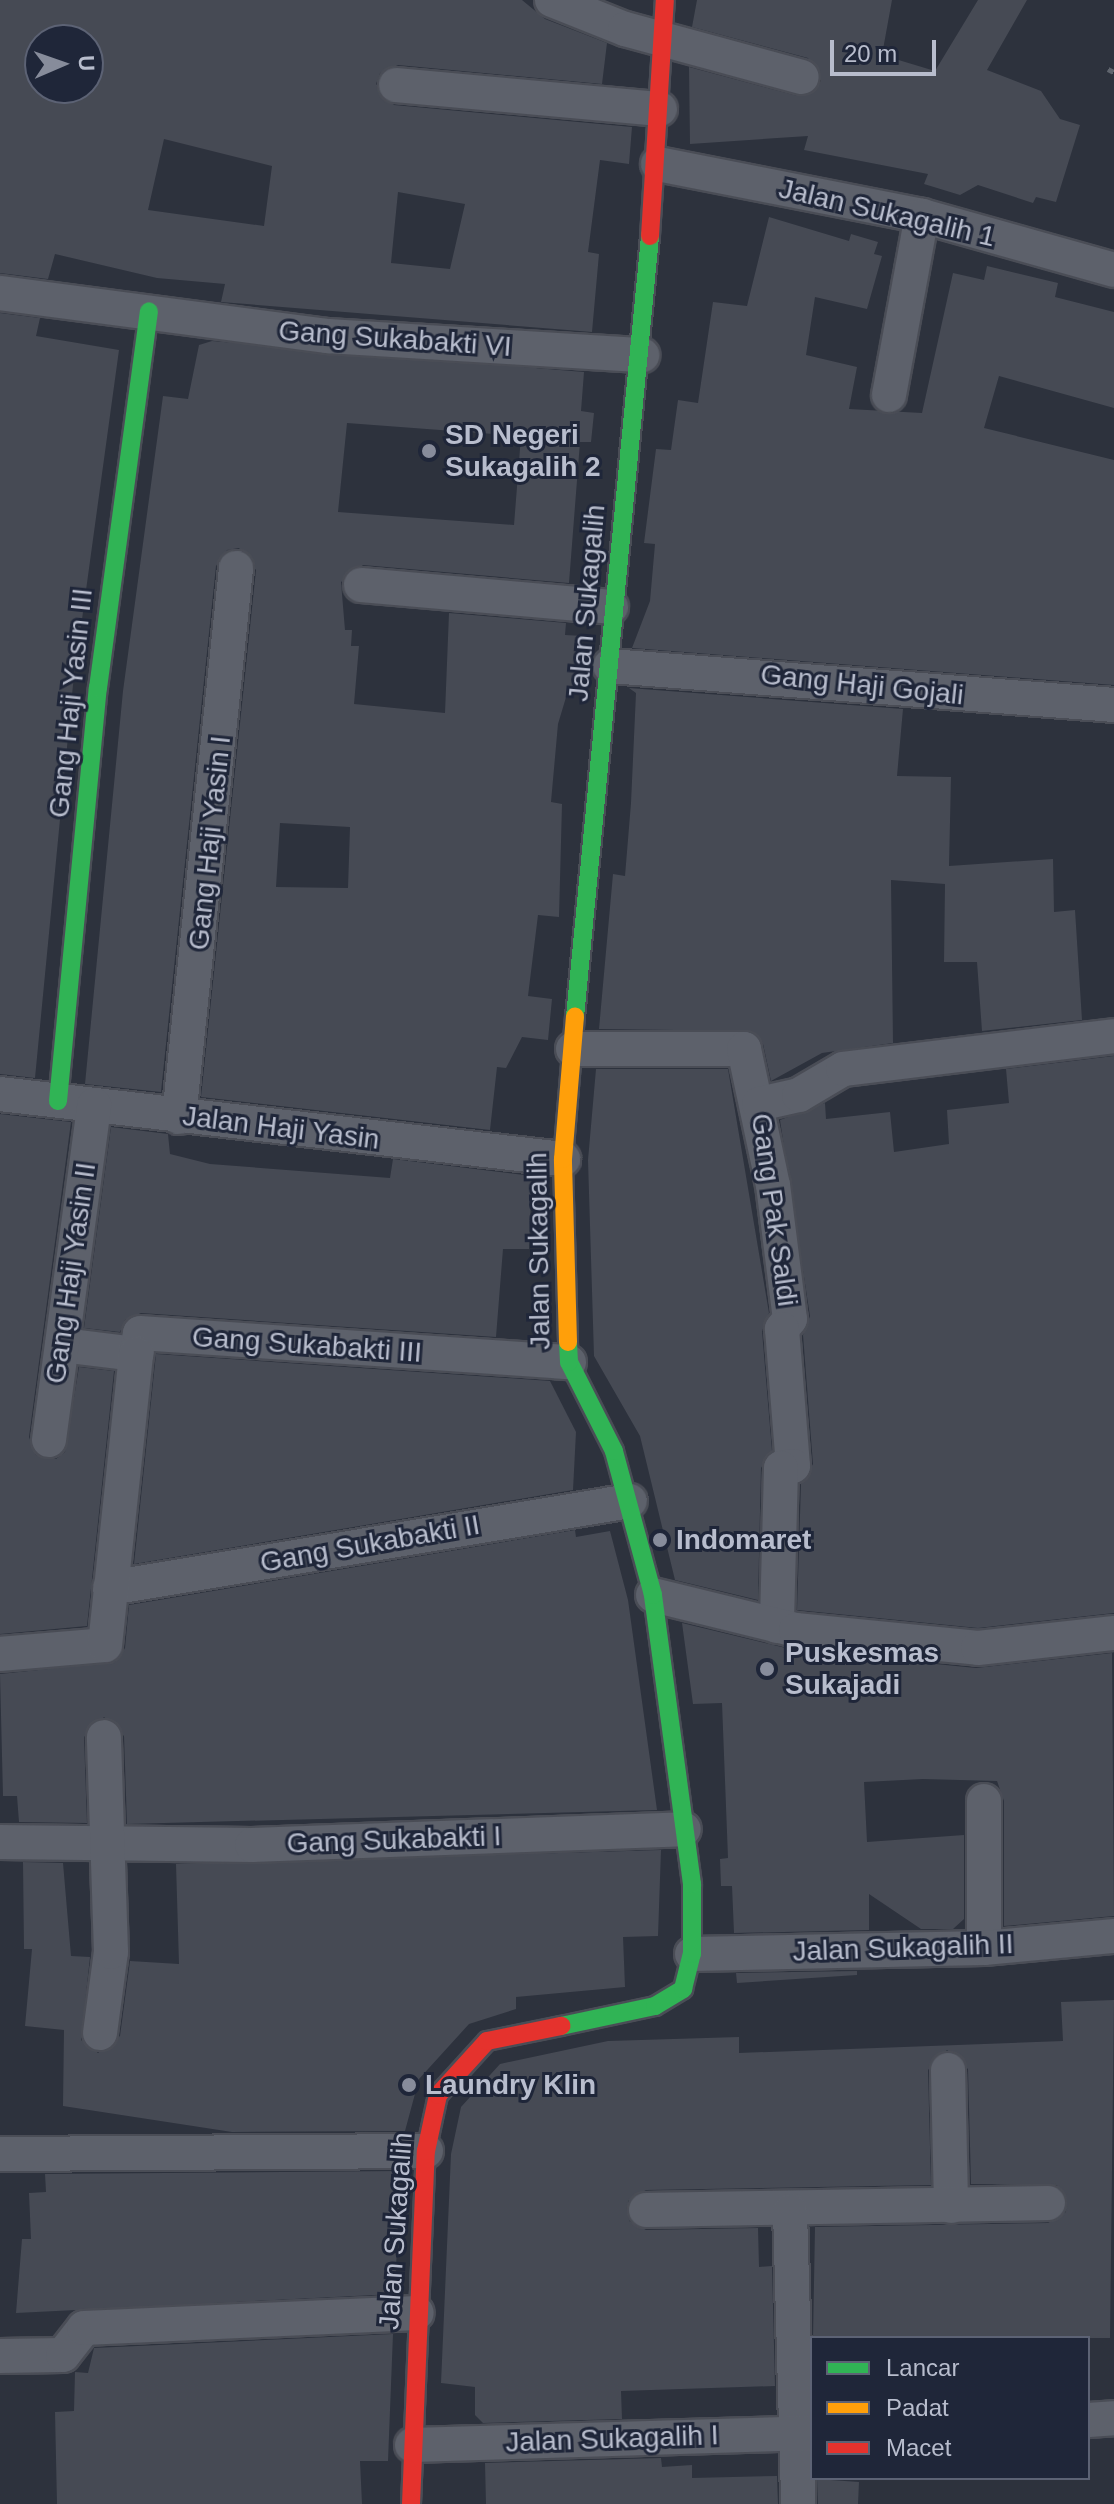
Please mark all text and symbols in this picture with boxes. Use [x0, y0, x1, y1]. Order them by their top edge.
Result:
north arrow [24, 24, 104, 104]
scale bar [834, 24, 940, 74]
text: 20 m [844, 40, 897, 67]
text: U [74, 55, 99, 72]
street label: Jalan Sukagalih 1 [776, 172, 998, 254]
street label: Gang Sukabakti VI [277, 314, 513, 364]
place label: SD Negeri Sukagalih 2 [445, 418, 601, 484]
marker: SD Negeri Sukagalih 2 [420, 442, 438, 460]
street label: Jalan Sukagalih [562, 503, 612, 703]
street label: Gang Haji Yasin III [42, 586, 100, 820]
street label: Gang Haji Gojali [759, 658, 965, 712]
street label: Gang Haji Yasin I [182, 734, 238, 952]
street label: Jalan Haji Yasin [180, 1099, 382, 1157]
street label: Gang Pak Saldi [744, 1111, 804, 1309]
street label: Jalan Sukagalih [520, 1152, 558, 1350]
street label: Gang Haji Yasin II [39, 1160, 103, 1386]
street label: Gang Sukabakti III [191, 1320, 423, 1370]
street label: Gang Sukabakti II [257, 1508, 483, 1580]
place label: Indomaret [676, 1523, 811, 1557]
marker: Indomaret [651, 1531, 669, 1549]
place label: Puskesmas Sukajadi [785, 1636, 939, 1702]
marker: Puskesmas Sukajadi [756, 1658, 778, 1680]
street label: Gang Sukabakti I [286, 1819, 502, 1861]
street label: Jalan Sukagalih II [792, 1927, 1014, 1969]
place label: Laundry Klin [425, 2068, 596, 2102]
marker: Laundry Klin [400, 2076, 418, 2094]
street label: Jalan Sukagalih [372, 2131, 420, 2331]
legend [810, 2336, 1090, 2480]
text: Lancar [886, 2354, 959, 2381]
text: Padat [886, 2394, 949, 2421]
street label: Jalan Sukagalih I [505, 2418, 719, 2460]
text: Macet [886, 2434, 951, 2461]

